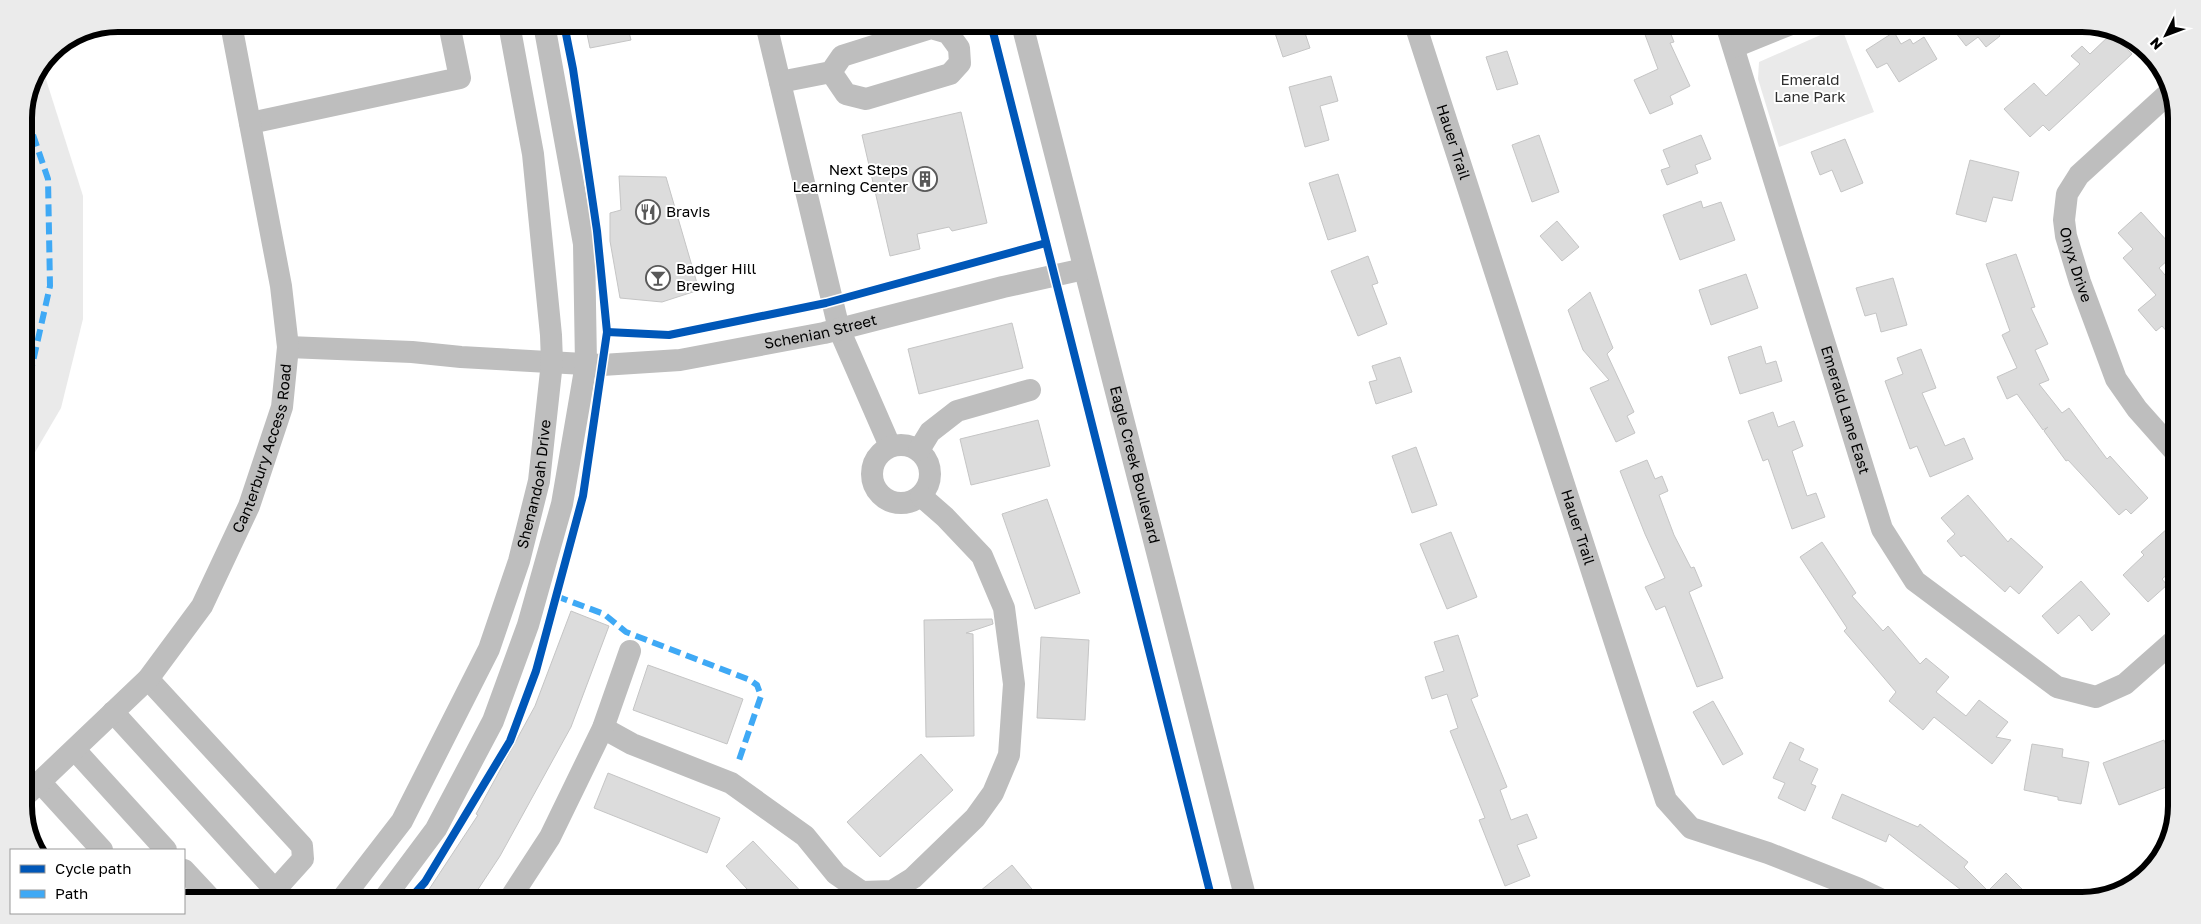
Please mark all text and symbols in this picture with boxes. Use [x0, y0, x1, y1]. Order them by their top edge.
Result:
north arrow [2141, 10, 2191, 60]
text: N [2146, 34, 2166, 54]
park label: Emerald Lane Park [1774, 70, 1846, 105]
street label: Hauer Trail [1434, 102, 1475, 182]
place label: Next Steps Learning Center [793, 160, 908, 195]
building icon: Next Steps Learning Center [912, 166, 938, 192]
restaurant icon: Bravis [635, 199, 661, 225]
place label: Bravis [666, 202, 710, 220]
street label: Onyx Drive [2057, 226, 2097, 305]
place label: Badger Hill Brewing [676, 259, 756, 294]
bar icon: Badger Hill Brewing [645, 265, 671, 291]
street label: Schenian Street [762, 310, 879, 352]
street label: Emerald Lane East [1818, 343, 1874, 476]
street label: Canterbury Access Road [228, 363, 294, 535]
street label: Eagle Creek Boulevard [1107, 384, 1164, 545]
street label: Shenandoah Drive [512, 418, 554, 551]
street label: Hauer Trail [1558, 487, 1599, 567]
legend [10, 849, 185, 914]
text: Cycle path [55, 859, 131, 877]
text: Path [55, 884, 88, 902]

